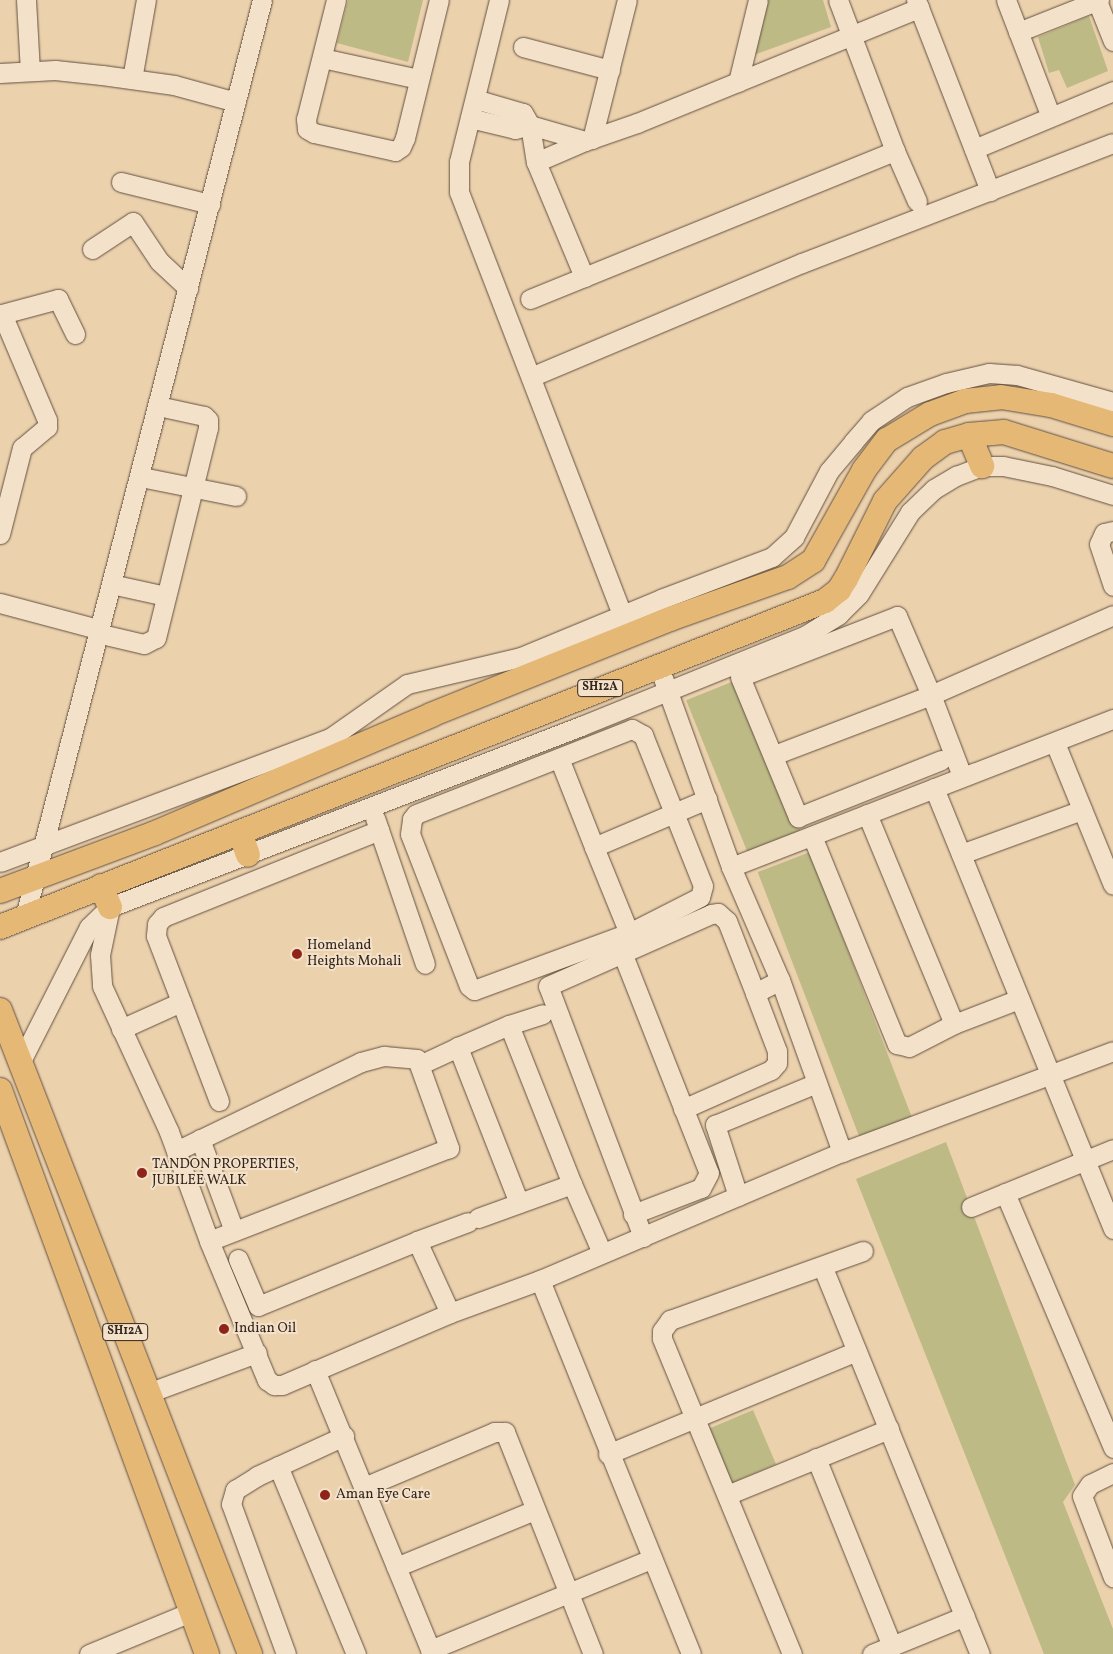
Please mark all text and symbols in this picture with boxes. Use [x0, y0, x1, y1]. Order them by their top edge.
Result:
road number: SH12A [576, 678, 624, 698]
place label: Homeland Heights Mohali [307, 938, 401, 970]
marker: Homeland Heights Mohali [291, 948, 303, 960]
place label: TANDON PROPERTIES, JUBILEE WALK [152, 1157, 299, 1190]
marker: TANDON PROPERTIES, JUBILEE WALK [136, 1167, 148, 1179]
place label: Indian Oil [234, 1321, 296, 1337]
road number: SH12A [101, 1322, 149, 1341]
marker: Indian Oil [218, 1323, 230, 1335]
place label: Aman Eye Care [336, 1487, 430, 1503]
marker: Aman Eye Care [318, 1488, 332, 1502]

